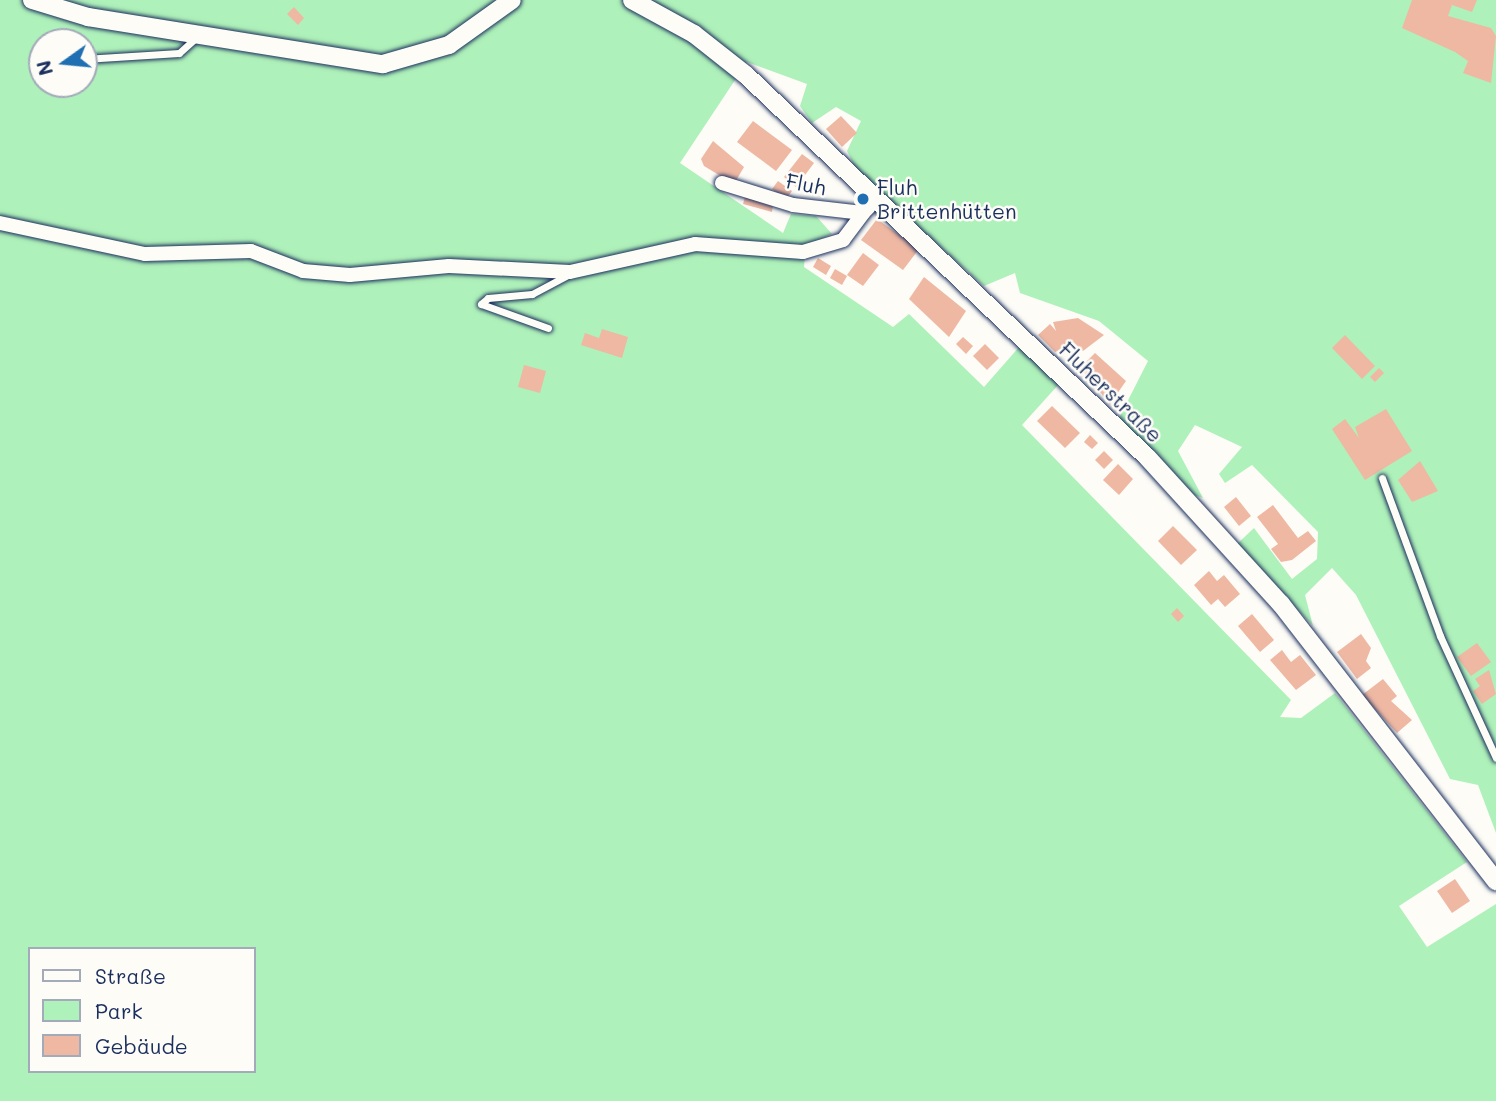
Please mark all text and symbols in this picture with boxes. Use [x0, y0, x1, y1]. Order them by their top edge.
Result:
north arrow [28, 28, 98, 98]
text: N [30, 58, 58, 78]
street label: Fluh [784, 168, 828, 200]
place label: Fluh Brittenhütten [877, 174, 1017, 224]
marker: Fluh Brittenhütten [855, 191, 871, 207]
street label: Fluherstraße [1054, 337, 1168, 447]
legend [28, 947, 256, 1073]
text: Straße [95, 962, 166, 989]
text: Park [95, 997, 143, 1024]
text: Gebäude [95, 1032, 188, 1059]

